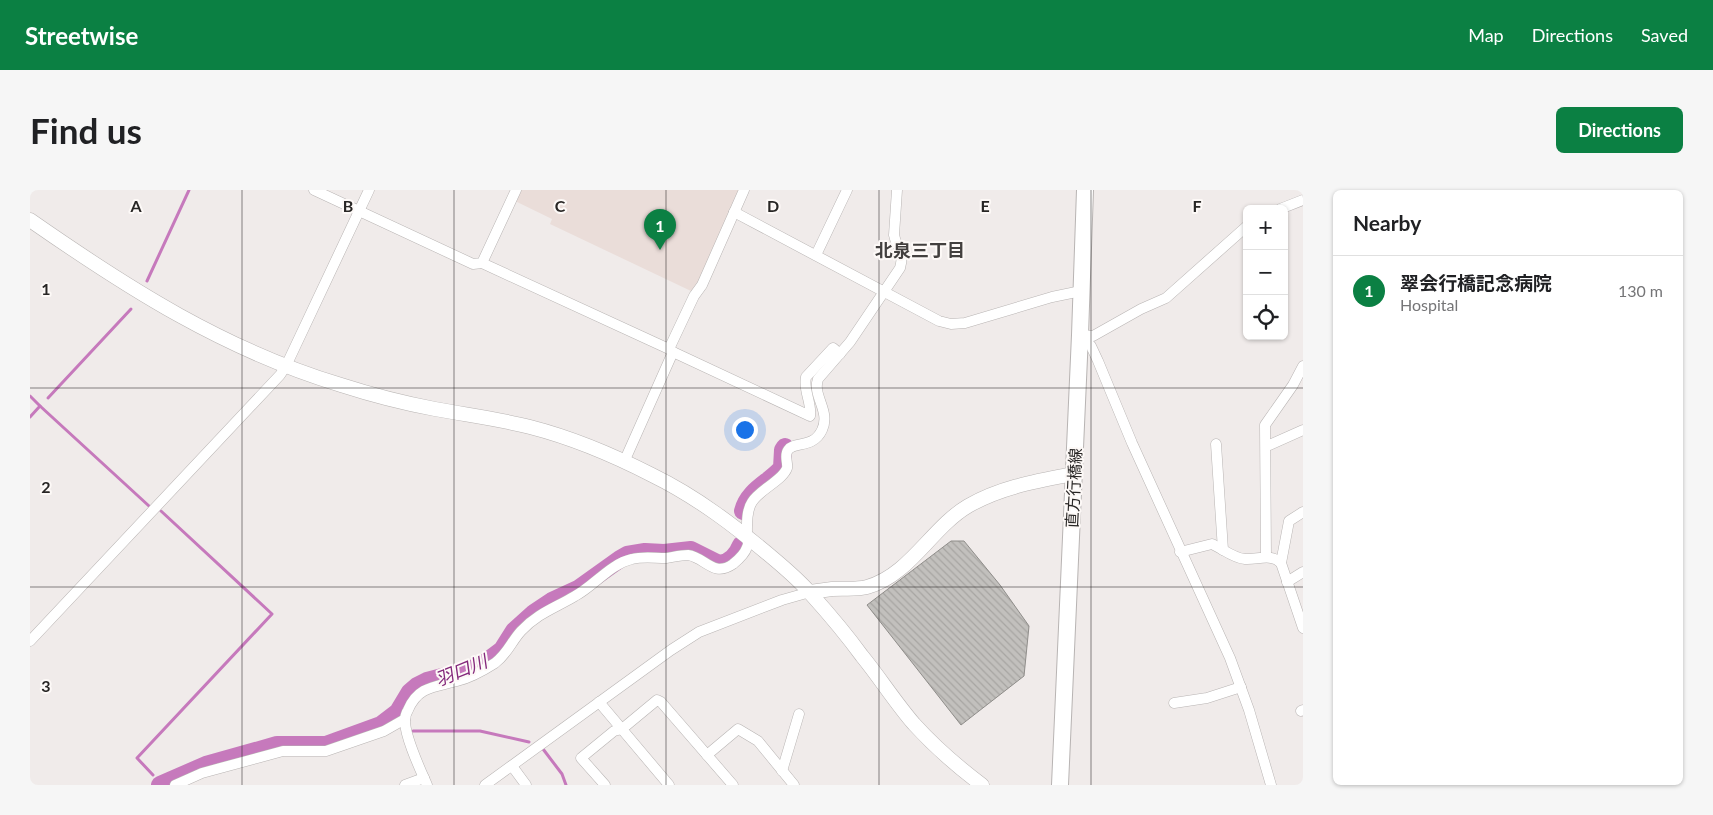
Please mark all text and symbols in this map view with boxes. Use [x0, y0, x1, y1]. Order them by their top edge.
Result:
text: Streetwise [25, 21, 138, 50]
text: Map [1468, 24, 1504, 46]
text: Directions [1532, 24, 1613, 46]
text: Saved [1641, 24, 1688, 46]
button: Directions [1556, 107, 1683, 153]
text: Find us [30, 109, 142, 151]
text: A [129, 196, 142, 215]
text: B [343, 196, 353, 215]
text: C [555, 196, 566, 215]
text: D [767, 196, 779, 215]
text: E [980, 196, 990, 215]
text: F [1192, 196, 1202, 215]
map controls [1243, 205, 1288, 340]
button: + [1243, 205, 1288, 250]
pin: 1 [644, 209, 676, 250]
text: Nearby [1353, 210, 1421, 235]
district label: 北泉三丁目 [875, 239, 965, 261]
button: − [1243, 250, 1288, 295]
text: 翠会行橋記念病院 [1400, 271, 1552, 294]
text: 1 [41, 279, 51, 298]
text: 1 [1364, 281, 1374, 300]
text: 130 m [1618, 281, 1663, 300]
button: locate [1243, 295, 1288, 340]
text: Hospital [1400, 295, 1458, 314]
your location [732, 417, 758, 443]
street label: 直方行橋線 [1061, 448, 1085, 528]
text: 2 [41, 477, 51, 496]
water label: 羽口川 [432, 649, 492, 690]
text: 3 [41, 676, 51, 695]

